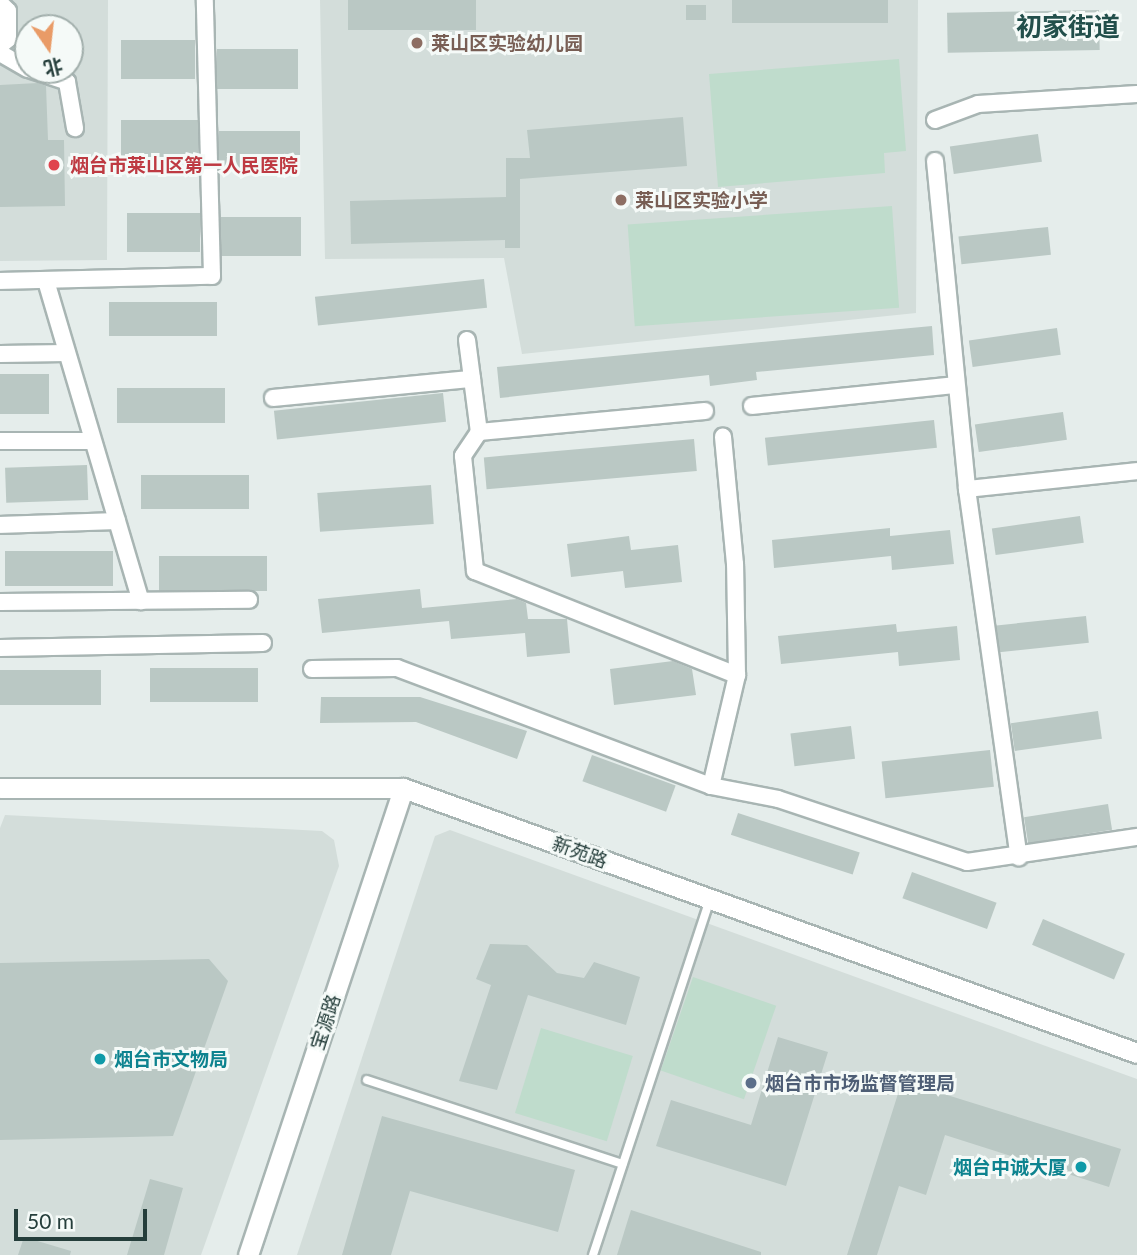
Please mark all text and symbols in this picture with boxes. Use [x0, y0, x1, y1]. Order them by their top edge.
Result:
district label: 初家街道 [1016, 11, 1120, 43]
north arrow [14, 14, 84, 84]
place label: 莱山区实验幼儿园 [431, 32, 583, 54]
marker: 莱山区实验幼儿园 [409, 35, 425, 51]
text: 北 [42, 54, 66, 81]
place label: 烟台市莱山区第一人民医院 [70, 154, 298, 176]
marker: 烟台市莱山区第一人民医院 [44, 155, 64, 175]
place label: 莱山区实验小学 [635, 189, 768, 211]
marker: 莱山区实验小学 [613, 192, 629, 208]
street label: 新苑路 [549, 832, 611, 872]
street label: 宝源路 [305, 991, 345, 1053]
place label: 烟台市文物局 [114, 1048, 228, 1070]
marker: 烟台市文物局 [92, 1051, 108, 1067]
place label: 烟台市市场监督管理局 [765, 1072, 955, 1094]
marker: 烟台市市场监督管理局 [743, 1075, 759, 1091]
place label: 烟台中诚大厦 [953, 1156, 1067, 1178]
marker: 烟台中诚大厦 [1073, 1159, 1089, 1175]
scale bar [18, 1196, 150, 1240]
text: 50 m [27, 1208, 74, 1233]

